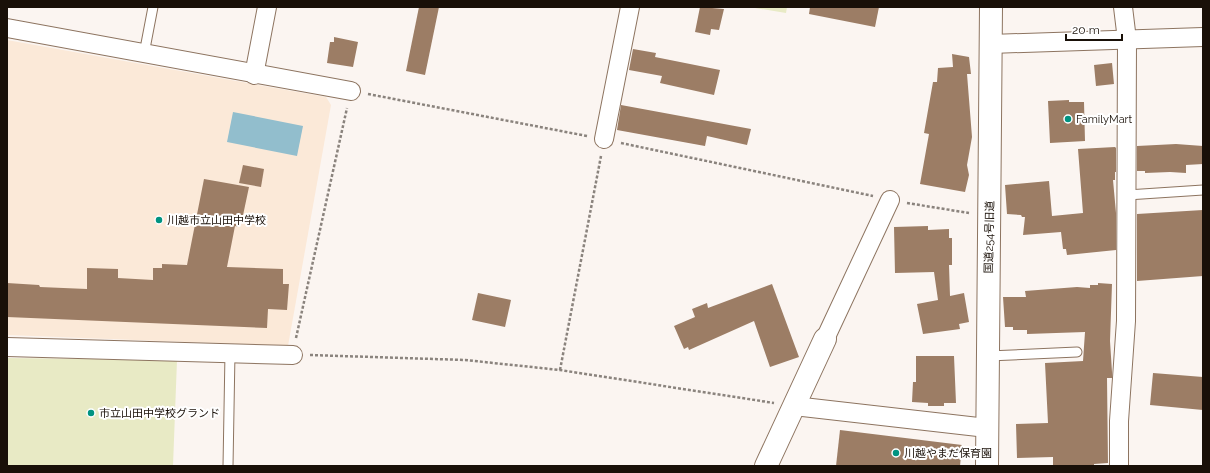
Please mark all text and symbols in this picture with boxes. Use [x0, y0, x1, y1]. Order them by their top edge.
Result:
scale bar [1066, 16, 1122, 42]
text: 20 m [1072, 23, 1100, 37]
place label: FamilyMart [1076, 113, 1132, 126]
marker: FamilyMart [1063, 114, 1073, 124]
street label: 国道254号旧道 [982, 201, 997, 273]
place label: 川越市立山田中学校 [167, 214, 266, 227]
marker: 川越市立山田中学校 [154, 215, 164, 225]
place label: 市立山田中学校グランド [99, 407, 220, 420]
marker: 市立山田中学校グランド [86, 408, 96, 418]
place label: 川越やまだ保育園 [904, 447, 992, 460]
marker: 川越やまだ保育園 [891, 448, 901, 458]

